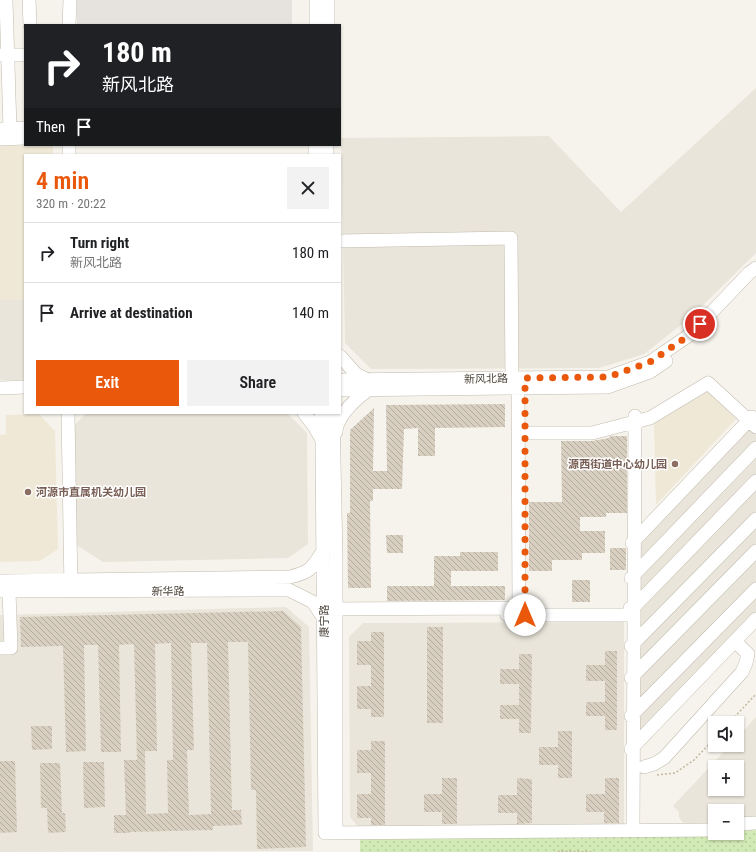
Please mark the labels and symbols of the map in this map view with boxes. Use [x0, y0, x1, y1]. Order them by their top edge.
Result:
pin [683, 307, 717, 341]
street label: 新风北路 [464, 372, 508, 386]
place label: 源西街道中心幼儿园 [568, 458, 667, 471]
marker: 源西街道中心幼儿园 [670, 459, 680, 469]
place label: 河源市直属机关幼儿园 [36, 486, 146, 499]
marker: 河源市直属机关幼儿园 [23, 487, 33, 497]
street label: 新华路 [152, 585, 185, 598]
position arrow [504, 594, 546, 636]
street label: 康宁路 [318, 605, 331, 638]

